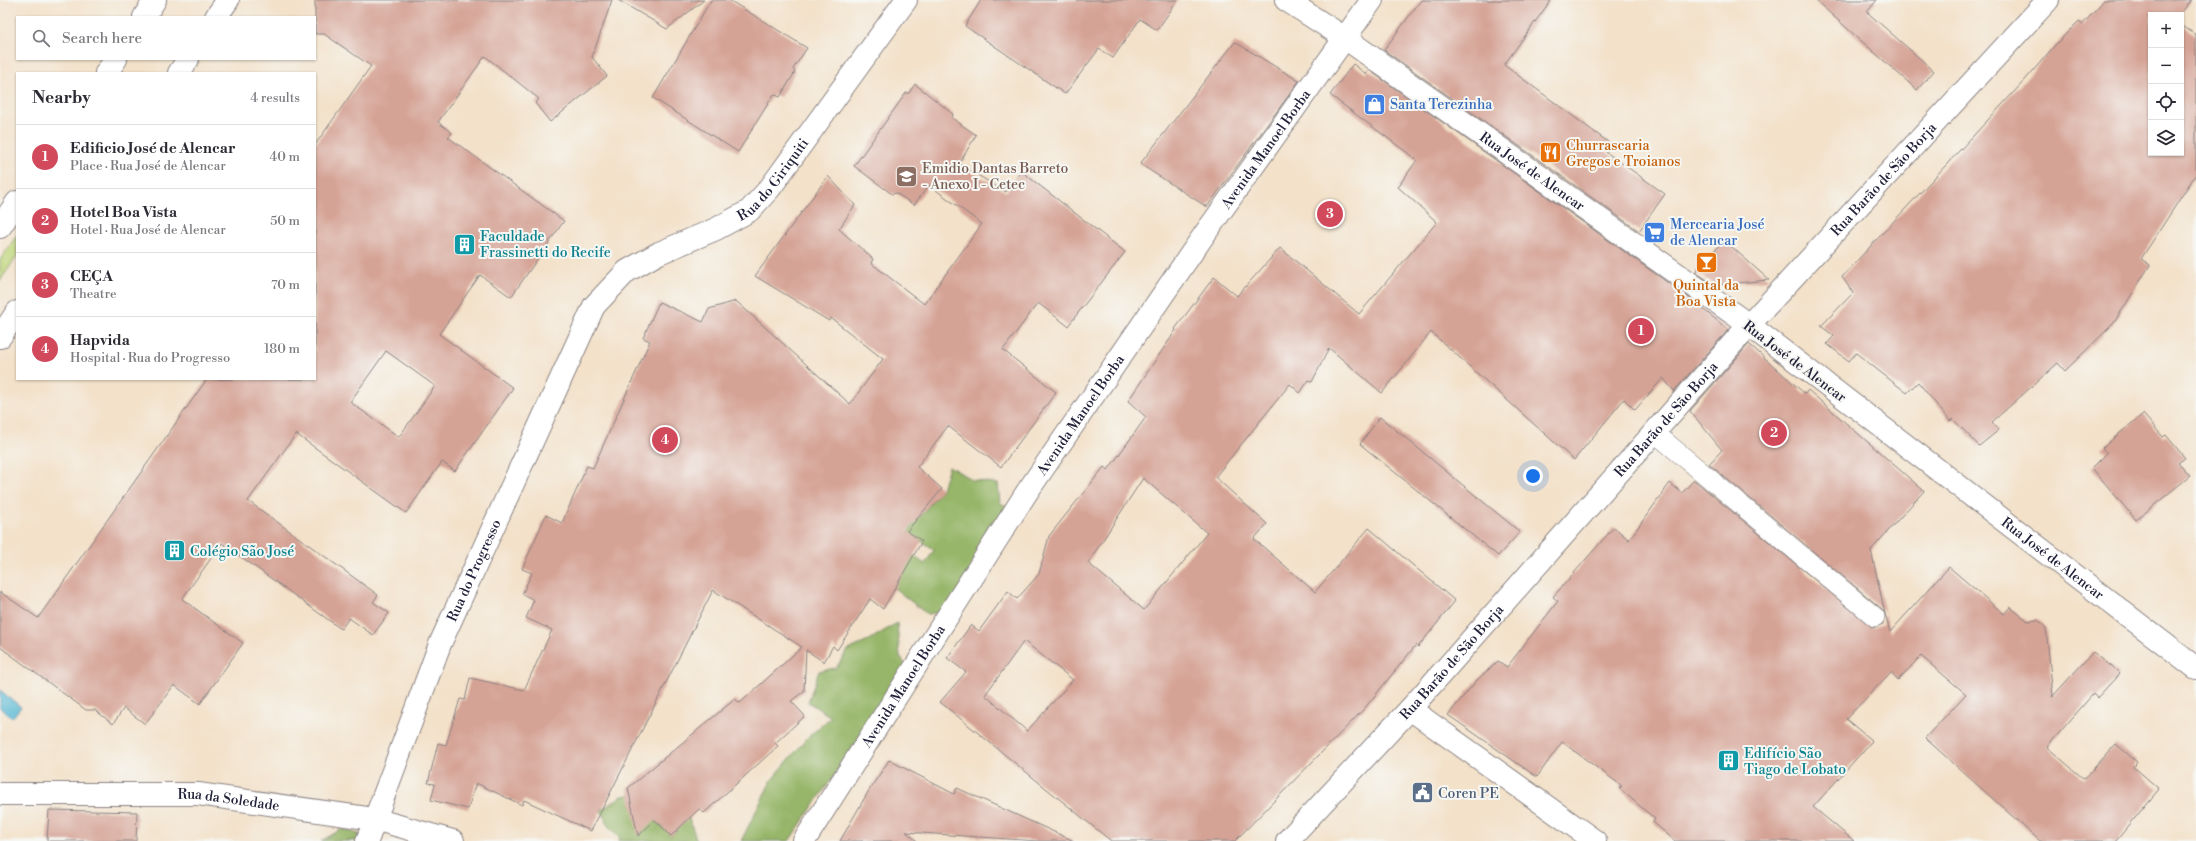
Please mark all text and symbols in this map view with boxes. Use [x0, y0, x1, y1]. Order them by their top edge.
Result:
map controls [2148, 12, 2184, 156]
button: + [2148, 12, 2184, 48]
search box [16, 16, 316, 60]
icon: search [30, 27, 52, 49]
text: Search here [62, 29, 142, 48]
button: − [2148, 48, 2184, 84]
button: locate [2148, 84, 2184, 120]
street label: Avenida Manoel Borba [1217, 86, 1316, 213]
text: Nearby [32, 87, 91, 109]
text: 4 results [250, 90, 300, 106]
shop icon: Santa Terezinha [1362, 91, 1388, 117]
place label: Santa Terezinha [1390, 96, 1493, 114]
street label: Rua Barão de São Borja [1827, 118, 1941, 240]
button: layers [2148, 120, 2184, 156]
street label: Rua José de Alencar [1476, 128, 1588, 215]
street label: Rua do Giriquiti [734, 135, 813, 226]
place label: Churrascaria Gregos e Troianos [1566, 137, 1680, 171]
text: Edificio José de Alencar [70, 139, 236, 158]
restaurant icon: Churrascaria Gregos e Troianos [1538, 140, 1564, 166]
text: 1 [42, 149, 48, 165]
text: 40 m [270, 149, 300, 165]
text: Place · Rua José de Alencar [70, 158, 226, 174]
place label: Emidio Dantas Barreto - Anexo I - Cetec [922, 160, 1069, 194]
school or university icon: Emidio Dantas Barreto - Anexo I - Cetec [894, 163, 920, 189]
pin: 3 [1317, 199, 1343, 229]
text: Hotel Boa Vista [70, 203, 177, 222]
text: 2 [41, 213, 49, 229]
text: 50 m [270, 213, 300, 229]
place label: Mercearia José de Alencar [1670, 216, 1765, 250]
supermarket icon: Mercearia José de Alencar [1641, 219, 1667, 245]
text: Hotel · Rua José de Alencar [70, 222, 226, 238]
place label: Faculdade Frassinetti do Recife [480, 228, 611, 262]
building icon: Faculdade Frassinetti do Recife [452, 231, 478, 257]
bar icon: Quintal da Boa Vista [1693, 250, 1719, 276]
text: CEÇA [70, 267, 113, 286]
text: 3 [41, 277, 49, 293]
text: 70 m [271, 277, 300, 293]
place label: Quintal da Boa Vista [1673, 277, 1740, 311]
text: Theatre [70, 286, 116, 302]
pin: 1 [1628, 316, 1654, 346]
street label: Rua José de Alencar [1739, 317, 1850, 407]
text: Hapvida [70, 331, 130, 350]
text: 4 [41, 341, 49, 357]
text: 180 m [264, 341, 300, 357]
text: Hospital · Rua do Progresso [70, 350, 230, 366]
street label: Avenida Manoel Borba [1033, 351, 1129, 480]
street label: Rua Barão de São Borja [1611, 358, 1723, 481]
pin: 2 [1761, 418, 1787, 448]
pin: 4 [652, 425, 678, 455]
your location [1523, 466, 1543, 486]
street label: Rua José de Alencar [1997, 514, 2107, 604]
street label: Rua do Progresso [443, 517, 506, 625]
building icon: Colégio São José [161, 538, 187, 564]
place label: Colégio São José [190, 543, 294, 561]
street label: Rua Barão de São Borja [1396, 601, 1508, 724]
street label: Avenida Manoel Borba [857, 621, 950, 752]
place label: Edifício São Tiago de Lobato [1744, 745, 1846, 779]
building icon: Edifício São Tiago de Lobato [1716, 748, 1742, 774]
public building icon: Coren PE [1410, 780, 1436, 806]
place label: Coren PE [1438, 785, 1499, 803]
street label: Rua da Soledade [178, 786, 281, 815]

